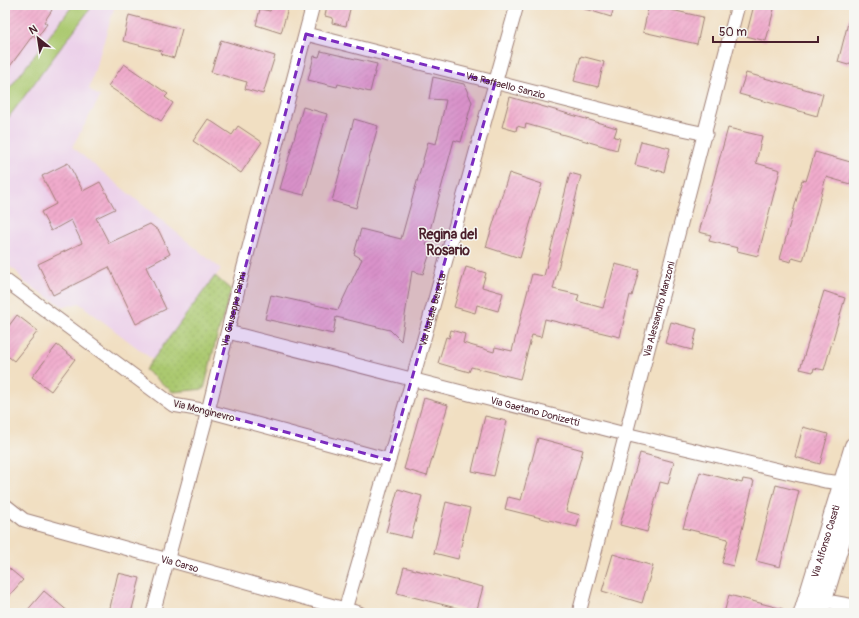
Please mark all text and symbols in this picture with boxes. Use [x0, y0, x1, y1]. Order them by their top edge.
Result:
north arrow [18, 18, 58, 58]
scale bar [713, 18, 818, 44]
text: N [27, 22, 40, 37]
text: 50 m [719, 25, 747, 40]
street label: Via Raffaello Sanzio [464, 70, 547, 102]
district label: Regina del Rosario [418, 226, 478, 259]
street label: Via Alessandro Manzoni [641, 260, 678, 359]
street label: Via Giuseppe Parini [219, 271, 249, 348]
street label: Via Natale Beretta [417, 271, 449, 348]
street label: Via Gaetano Donizetti [489, 395, 581, 429]
street label: Via Monginevro [172, 397, 237, 425]
street label: Via Alfonso Casati [809, 504, 843, 579]
street label: Via Carso [159, 553, 201, 575]

